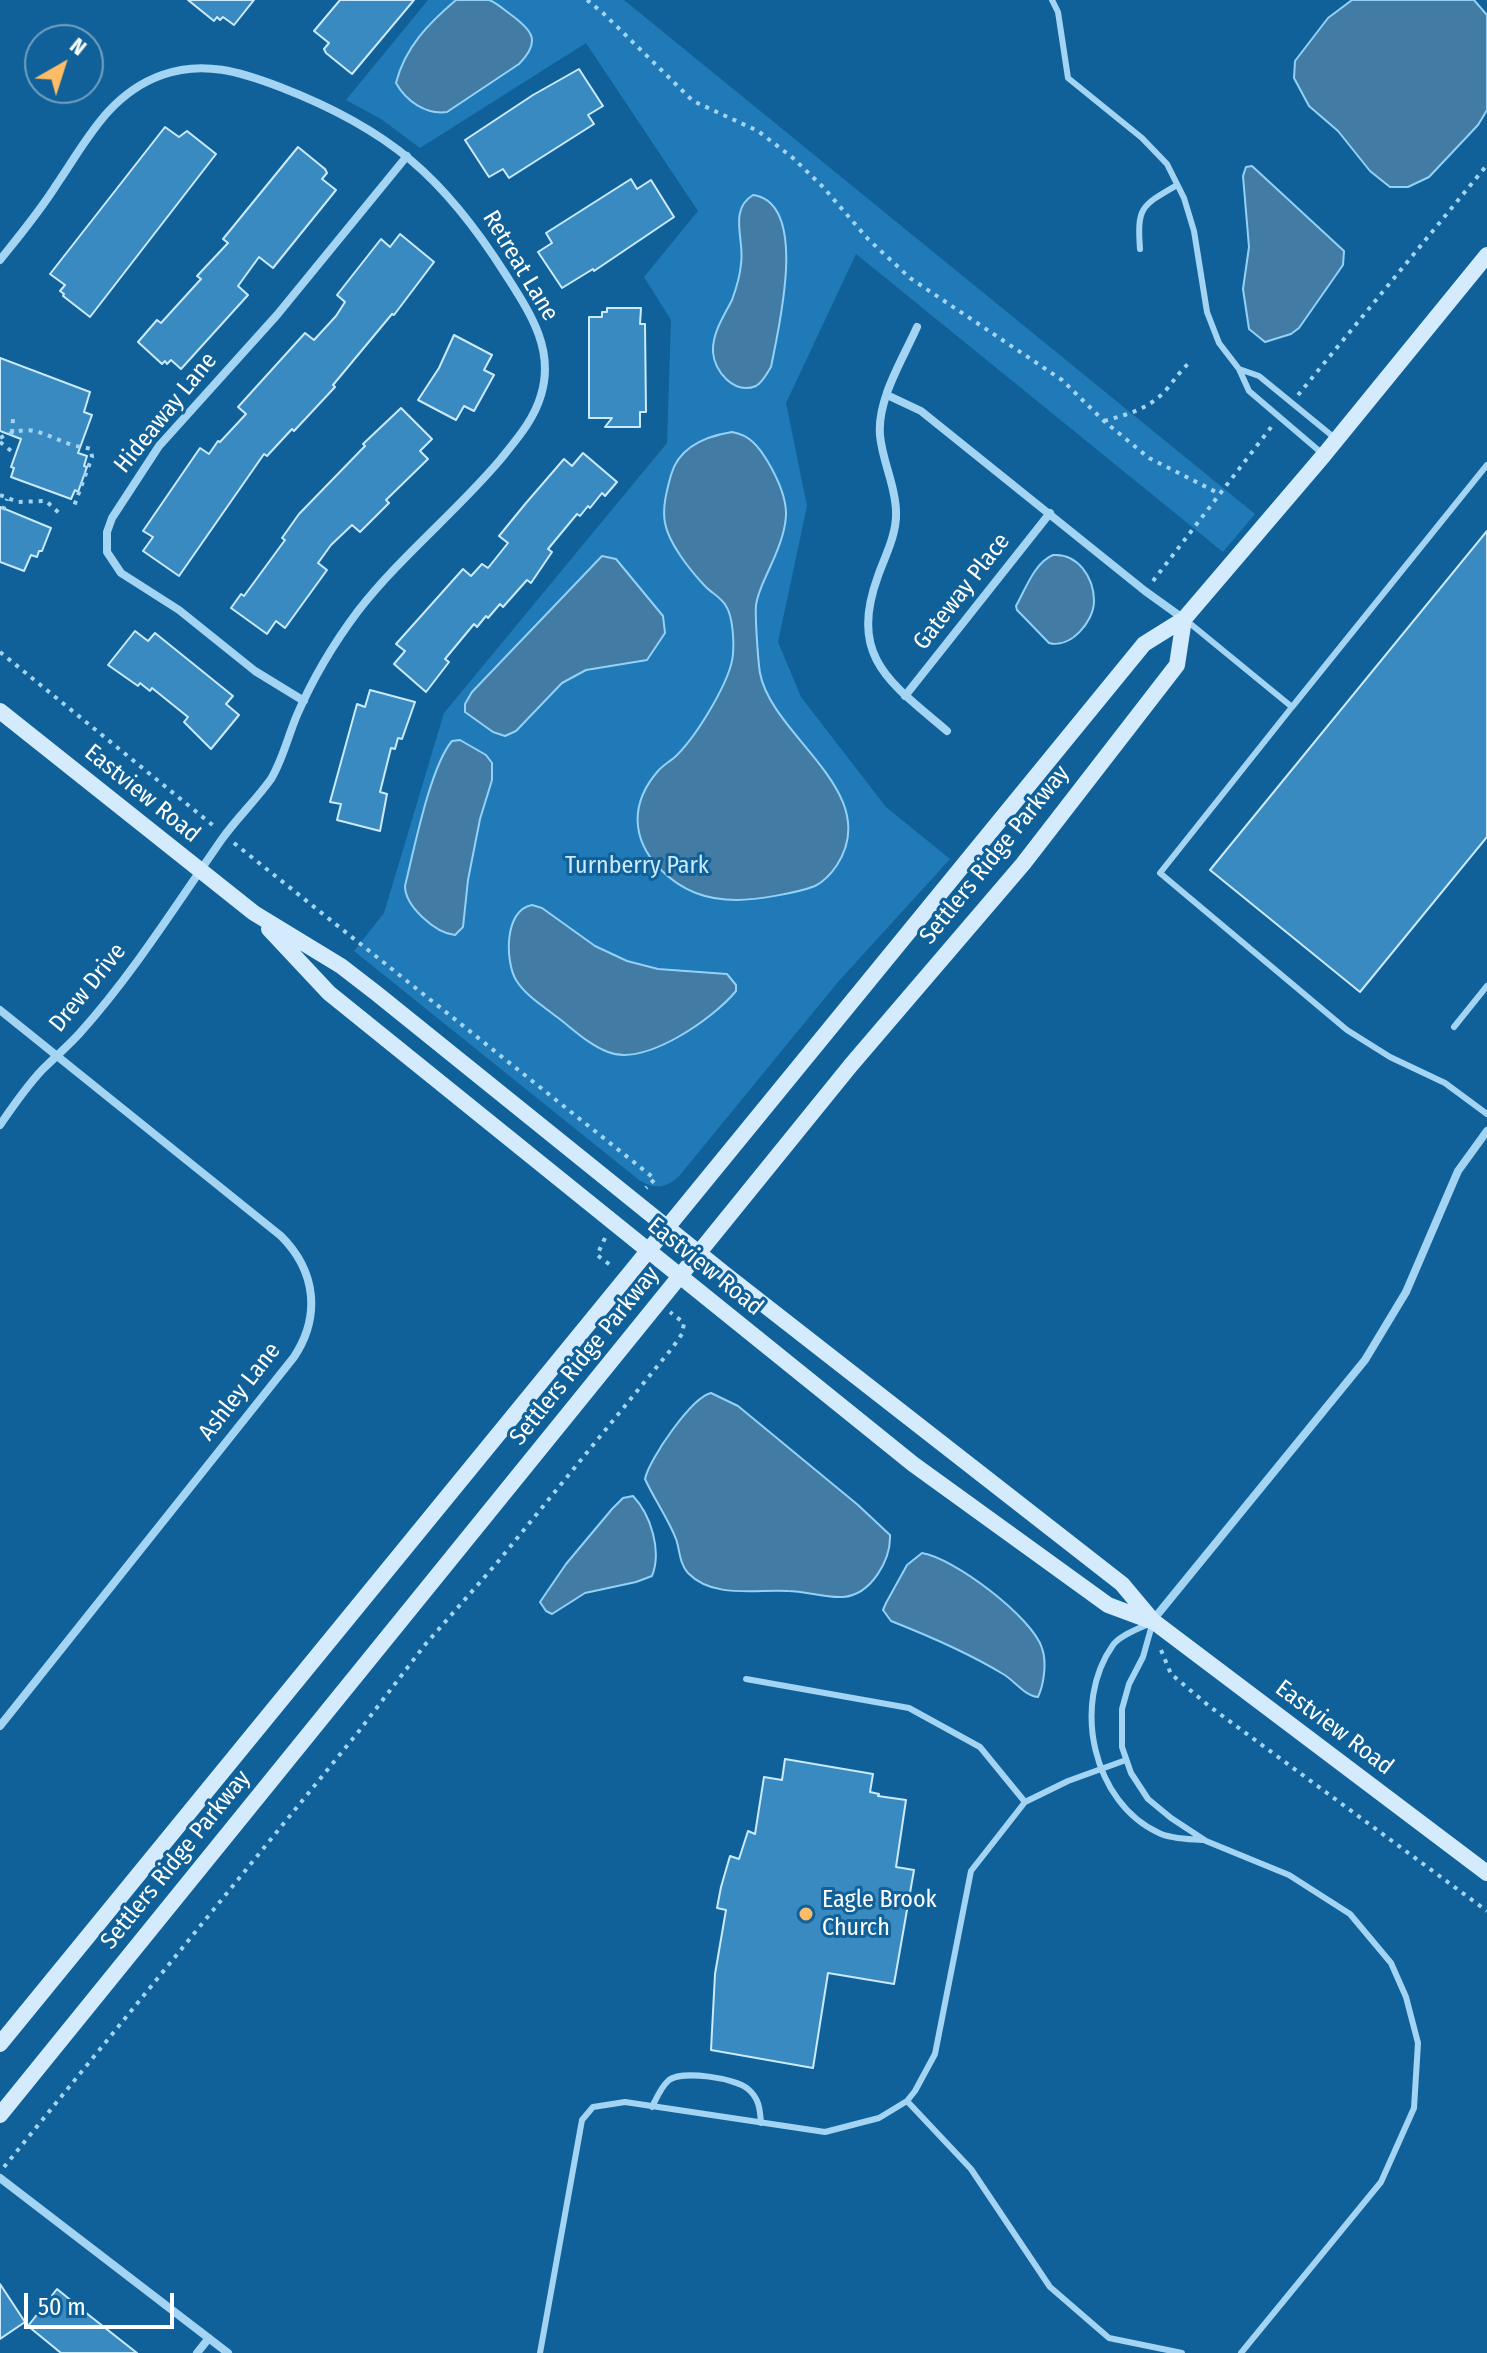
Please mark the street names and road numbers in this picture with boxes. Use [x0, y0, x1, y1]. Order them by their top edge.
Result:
street label: Retreat Lane [476, 206, 564, 326]
street label: Hideaway Lane [109, 347, 223, 479]
street label: Gateway Place [908, 528, 1016, 656]
street label: Eastview Road [78, 739, 206, 849]
street label: Settlers Ridge Parkway [914, 760, 1076, 950]
street label: Drew Drive [44, 938, 132, 1038]
street label: Eastview Road [641, 1212, 769, 1322]
street label: Settlers Ridge Parkway [504, 1261, 666, 1451]
street label: Ashley Lane [193, 1337, 287, 1447]
street label: Eastview Road [1269, 1674, 1399, 1782]
street label: Settlers Ridge Parkway [95, 1765, 257, 1955]

